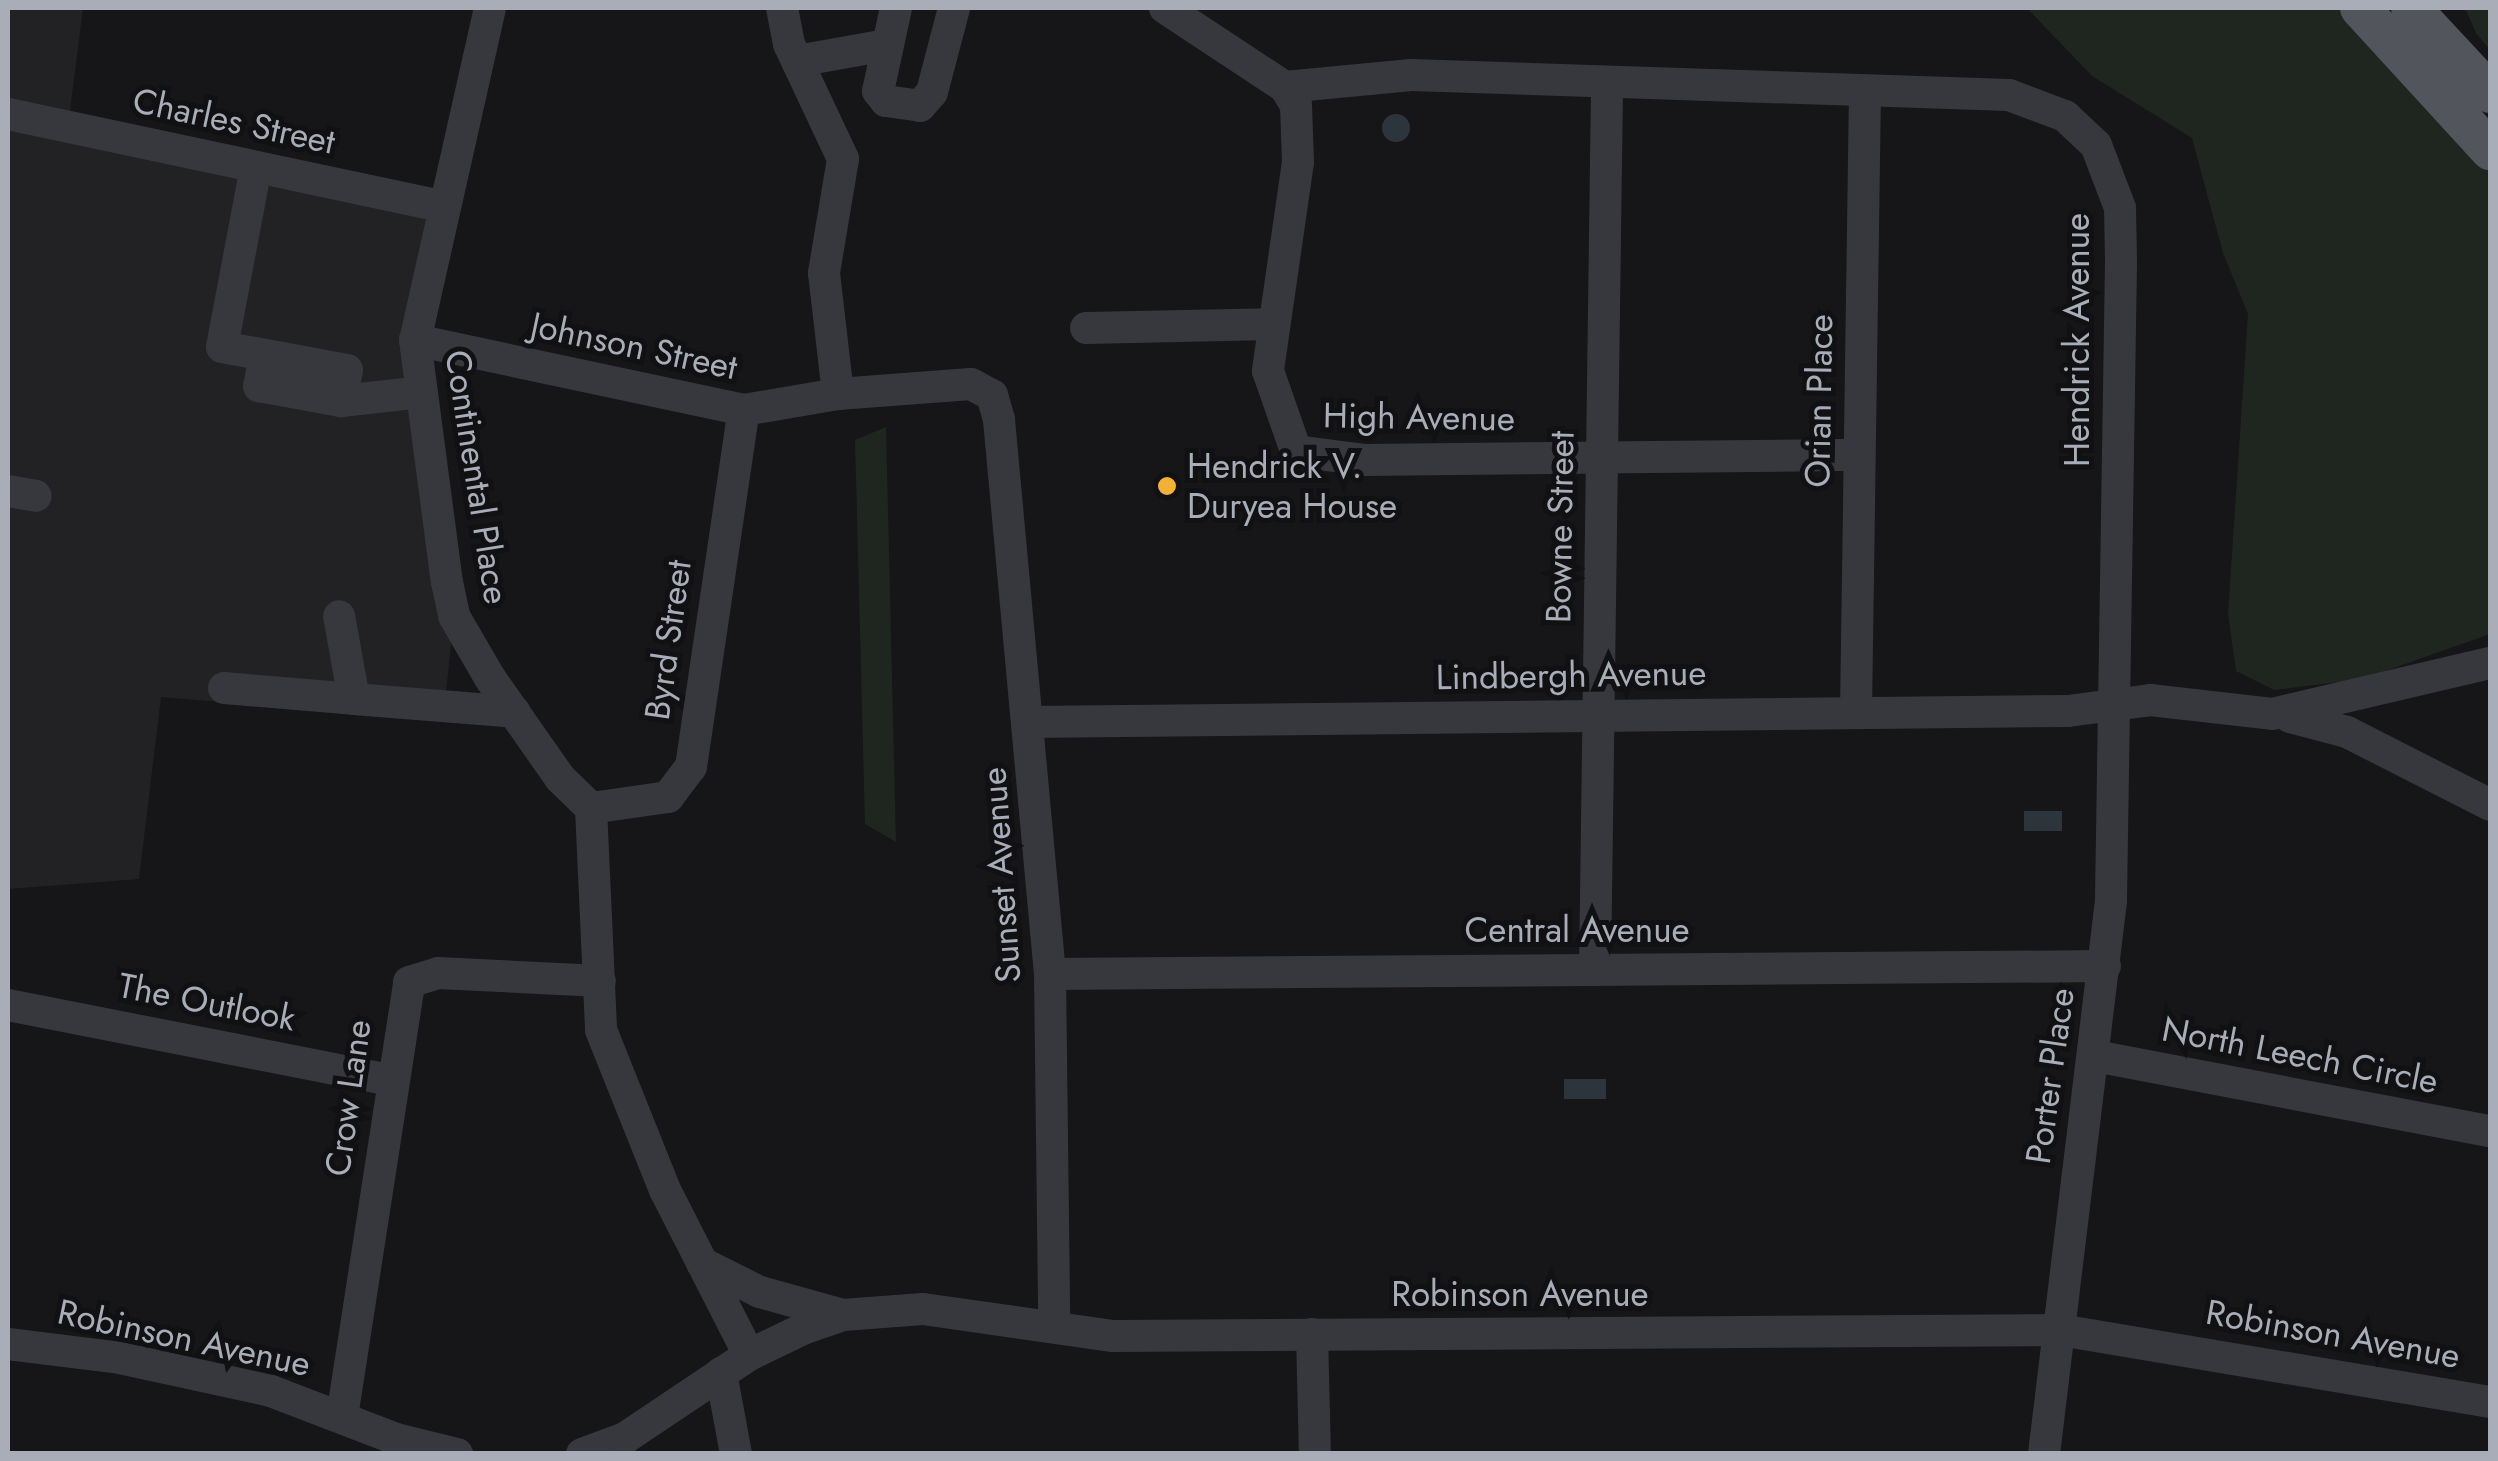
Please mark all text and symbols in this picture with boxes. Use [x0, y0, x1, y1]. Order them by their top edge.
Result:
street label: Charles Street [129, 79, 339, 163]
street label: Hendrick Avenue [2056, 213, 2098, 467]
street label: Johnson Street [527, 304, 741, 388]
street label: Orian Place [1796, 314, 1842, 488]
street label: Continental Place [436, 347, 518, 607]
street label: High Avenue [1323, 394, 1515, 440]
street label: Bowne Street [1537, 430, 1583, 624]
place label: Hendrick V. Duryea House [1187, 445, 1397, 527]
marker: Hendrick V. Duryea House [1156, 475, 1178, 497]
street label: Byrd Street [636, 557, 700, 723]
street label: Lindbergh Avenue [1435, 652, 1707, 698]
street label: Sunset Avenue [973, 766, 1029, 984]
street label: Central Avenue [1464, 909, 1690, 951]
street label: The Outlook [115, 964, 299, 1040]
street label: Porter Place [2017, 985, 2083, 1167]
street label: North Leech Circle [2158, 1008, 2442, 1102]
street label: Crow Lane [316, 1017, 380, 1179]
street label: Robinson Avenue [1391, 1273, 1649, 1315]
street label: Robinson Avenue [54, 1291, 314, 1385]
street label: Robinson Avenue [2203, 1291, 2463, 1377]

